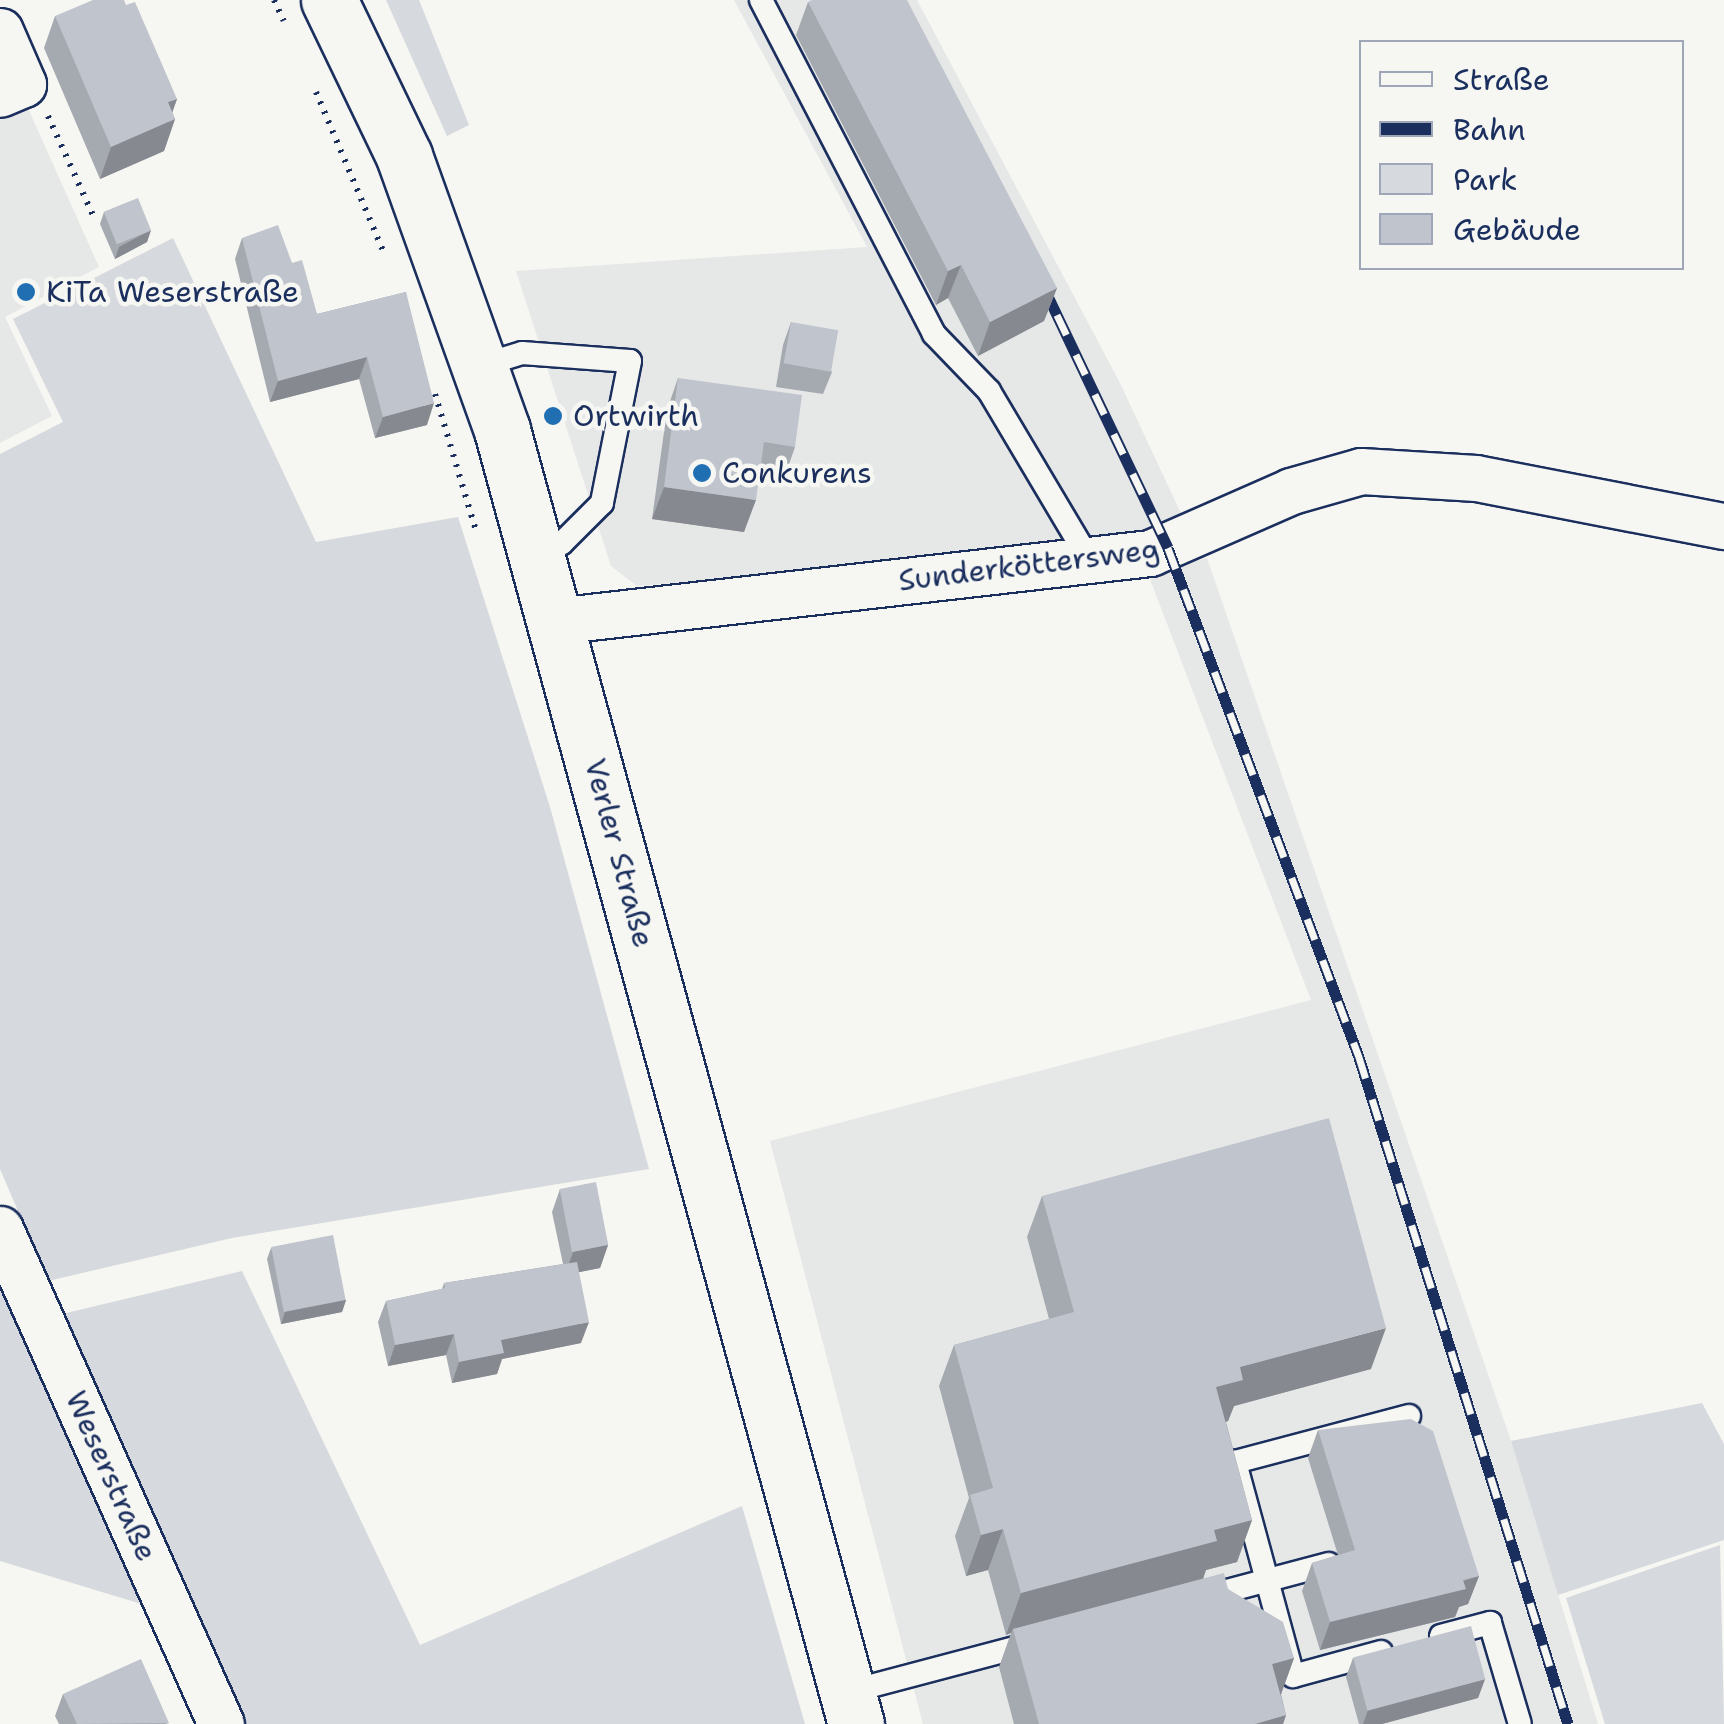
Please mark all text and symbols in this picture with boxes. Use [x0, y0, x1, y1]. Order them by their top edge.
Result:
legend [1359, 40, 1684, 270]
text: Straße [1453, 59, 1550, 100]
text: Bahn [1453, 109, 1526, 150]
text: Park [1453, 159, 1517, 200]
text: Gebäude [1453, 209, 1581, 250]
place label: KiTa Weserstraße [46, 274, 299, 310]
marker: KiTa Weserstraße [15, 281, 37, 303]
place label: Ortwirth [573, 398, 699, 434]
marker: Ortwirth [542, 405, 564, 427]
place label: Conkurens [722, 455, 872, 491]
marker: Conkurens [691, 462, 713, 484]
street label: Sunderköttersweg [896, 531, 1162, 599]
street label: Verler Straße [577, 755, 661, 951]
street label: Weserstraße [57, 1385, 165, 1567]

